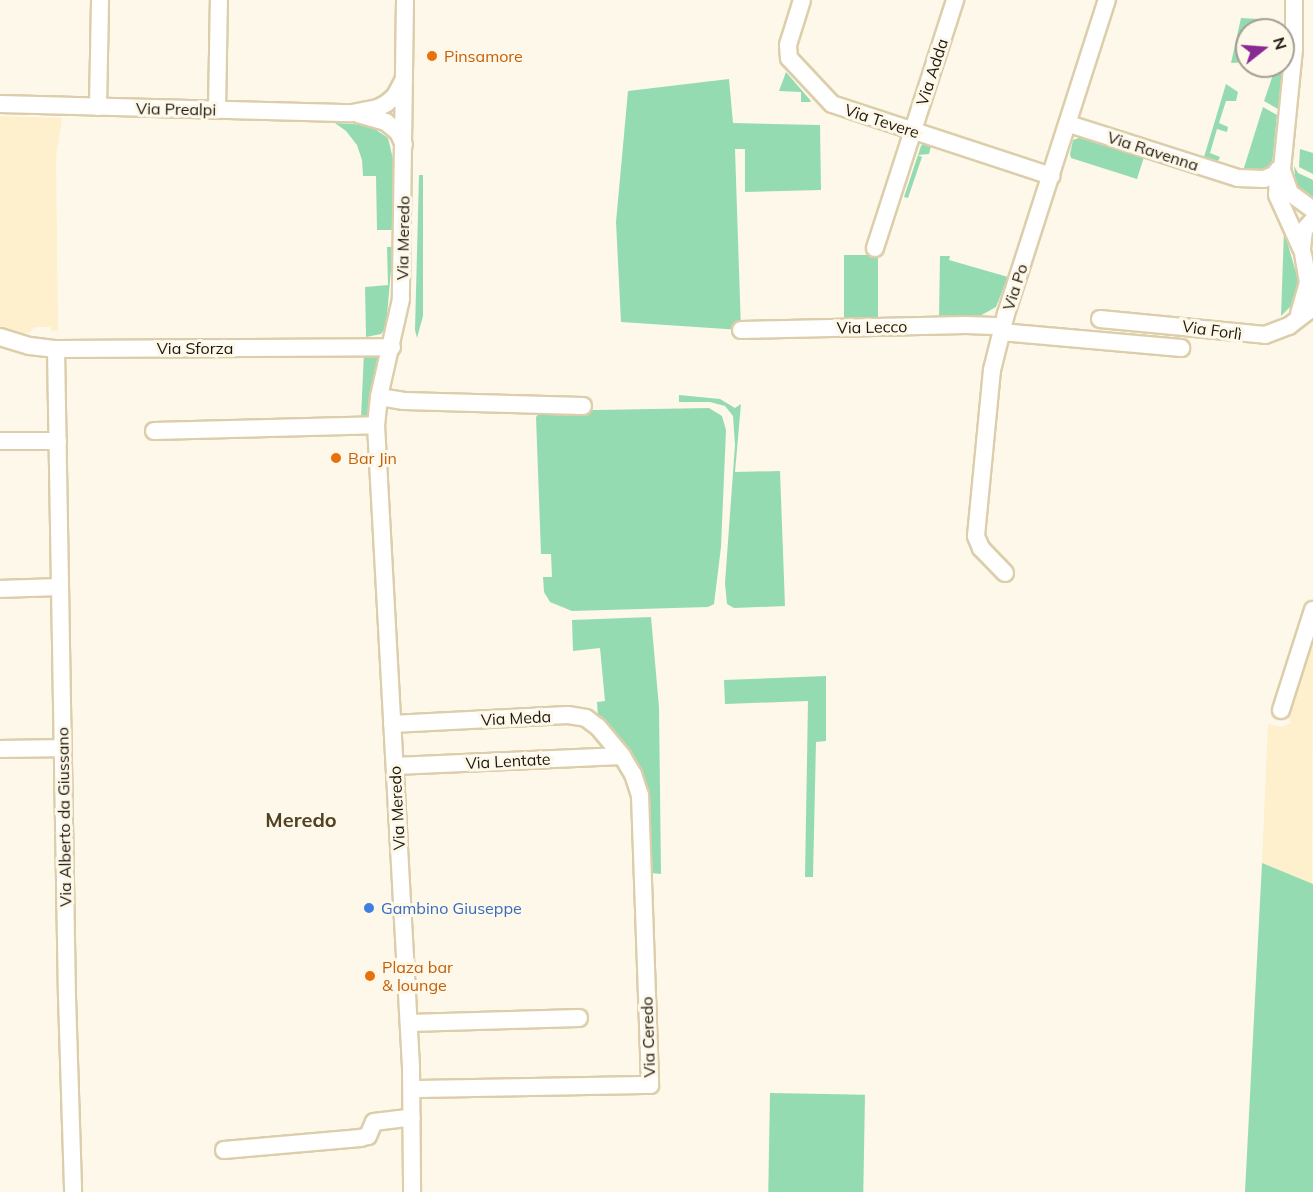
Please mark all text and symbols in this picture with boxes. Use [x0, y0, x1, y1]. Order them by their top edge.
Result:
north arrow [1235, 18, 1295, 78]
text: N [1269, 35, 1292, 52]
street label: Via Adda [912, 36, 952, 108]
place label: Pinsamore [444, 46, 523, 66]
marker: Pinsamore [425, 49, 439, 63]
street label: Via Prealpi [136, 99, 216, 119]
street label: Via Tevere [842, 100, 922, 142]
street label: Via Ravenna [1105, 127, 1201, 175]
street label: Via Meredo [393, 196, 413, 280]
street label: Via Po [998, 261, 1032, 313]
street label: Via Forlì [1181, 316, 1243, 344]
street label: Via Lecco [836, 317, 908, 337]
street label: Via Sforza [157, 338, 233, 358]
place label: Bar Jin [348, 448, 397, 468]
marker: Bar Jin [329, 451, 343, 465]
street label: Via Meda [480, 707, 552, 729]
street label: Via Alberto da Giussano [53, 727, 75, 907]
street label: Via Lentate [465, 749, 551, 773]
street label: Via Meredo [385, 765, 409, 851]
district label: Meredo [265, 807, 337, 831]
place label: Gambino Giuseppe [381, 898, 522, 918]
marker: Gambino Giuseppe [362, 901, 376, 915]
place label: Plaza bar & lounge [382, 957, 453, 995]
marker: Plaza bar & lounge [363, 969, 377, 983]
street label: Via Ceredo [637, 996, 659, 1078]

